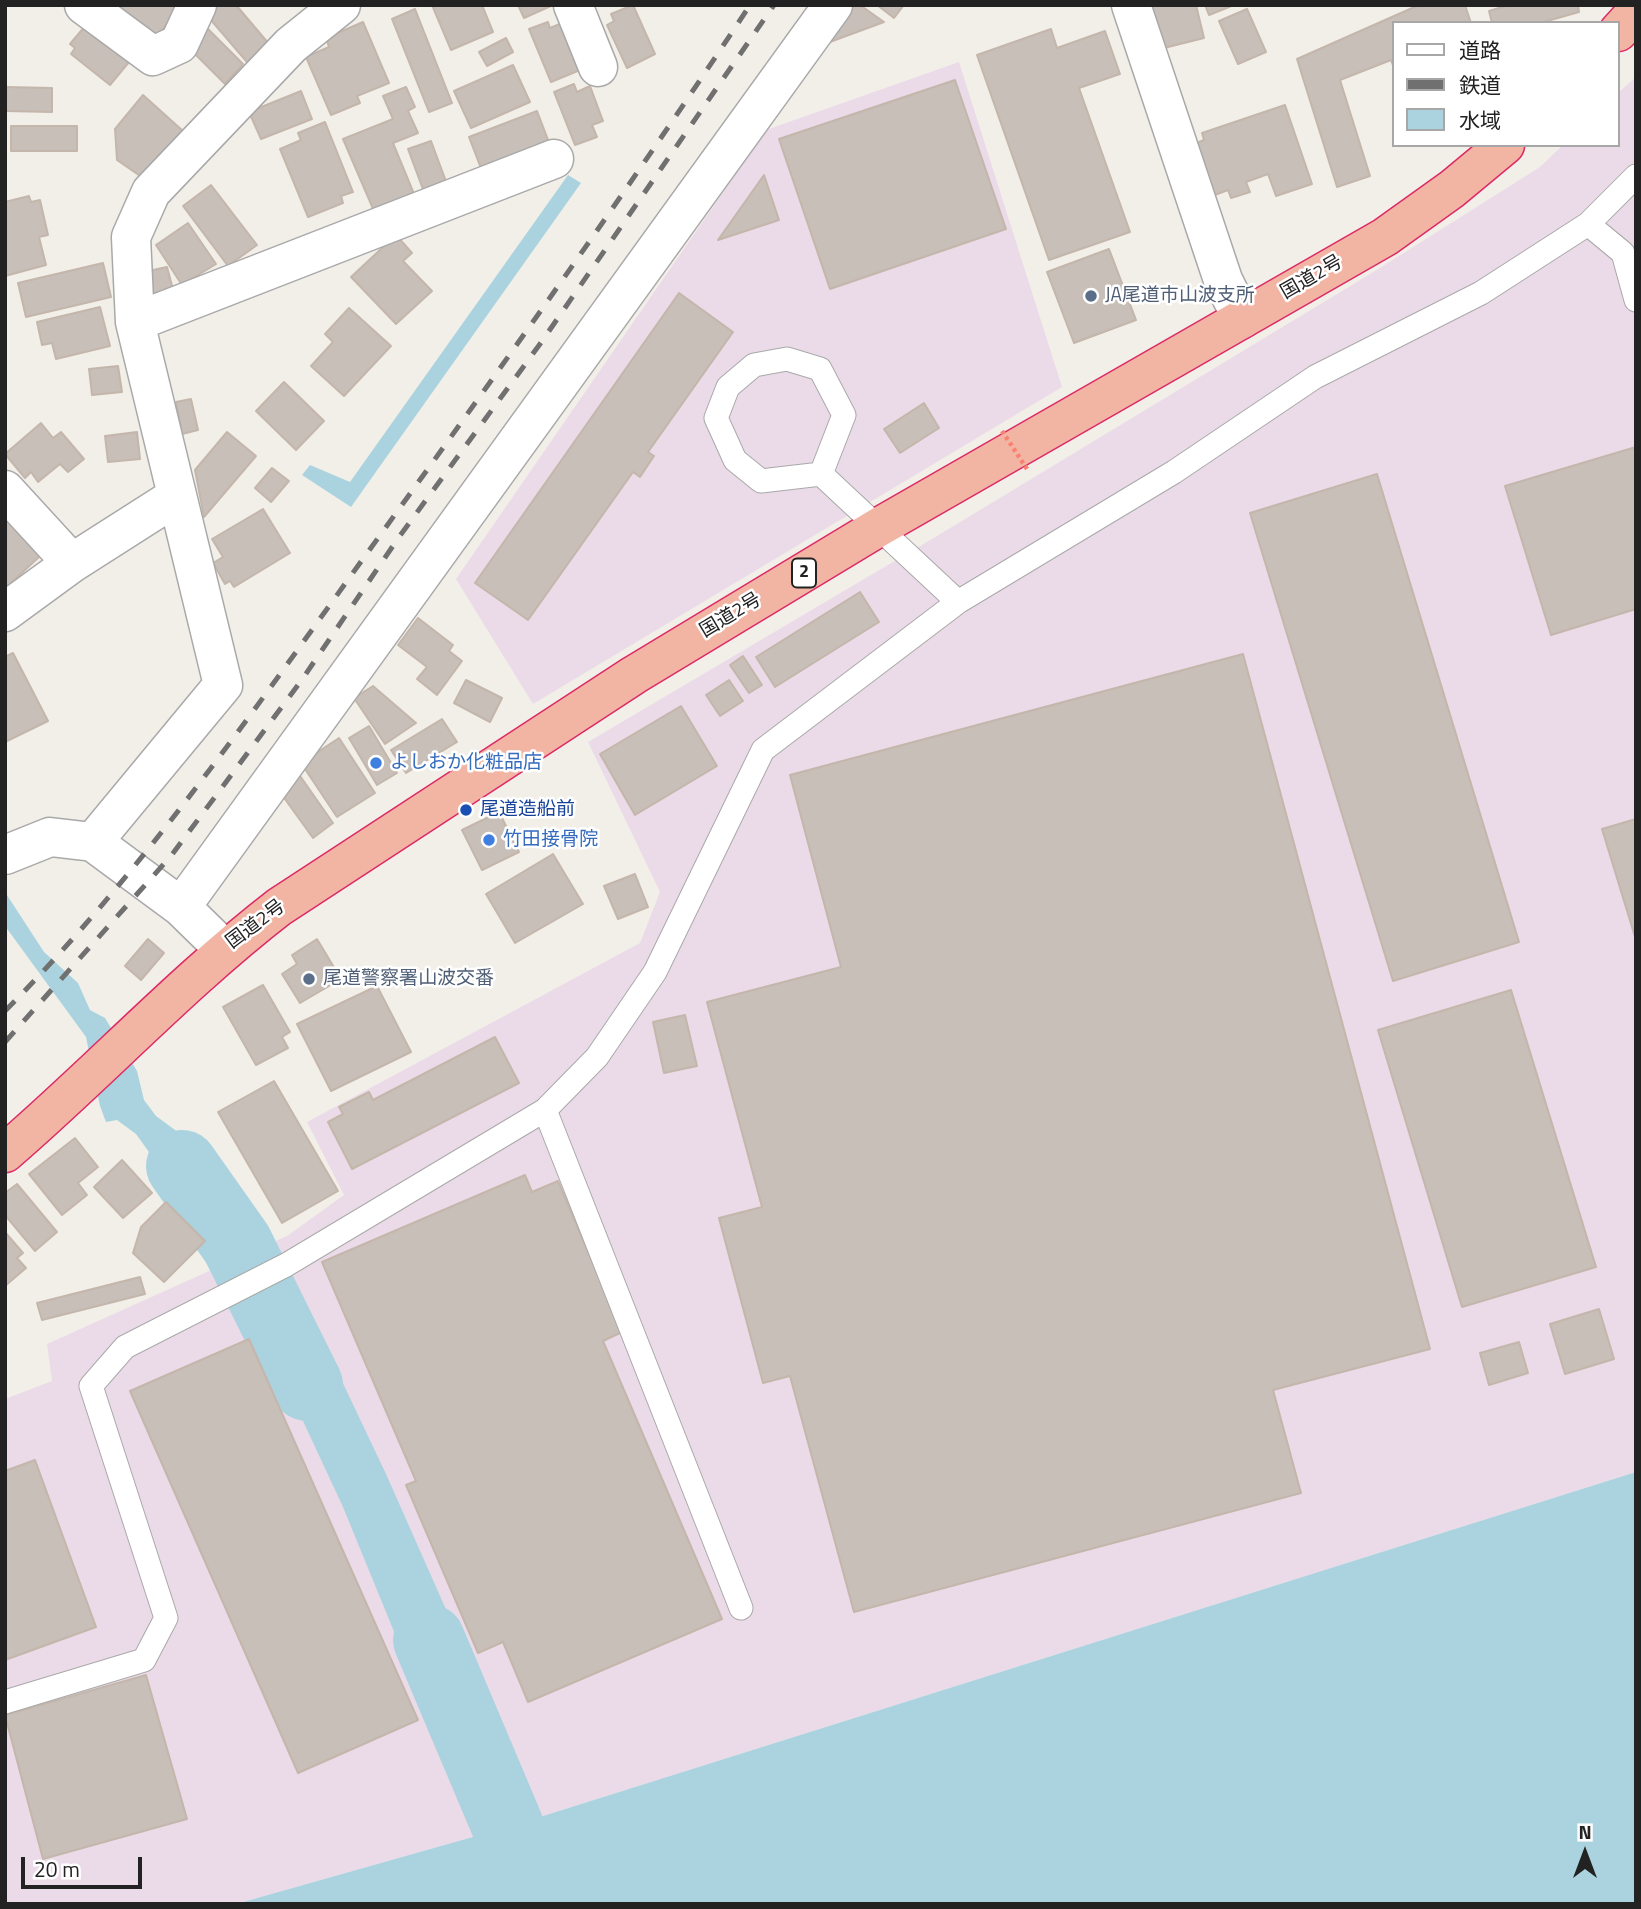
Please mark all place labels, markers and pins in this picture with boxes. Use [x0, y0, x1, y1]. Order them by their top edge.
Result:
place label: JA尾道市山波支所 [1105, 285, 1255, 307]
marker: JA尾道市山波支所 [1083, 288, 1099, 304]
place label: よしおか化粧品店 [390, 752, 542, 774]
marker: よしおか化粧品店 [368, 755, 384, 771]
place label: 尾道造船前 [480, 799, 575, 821]
marker: 尾道造船前 [458, 802, 474, 818]
place label: 竹田接骨院 [503, 829, 598, 851]
marker: 竹田接骨院 [481, 832, 497, 848]
place label: 尾道警察署山波交番 [323, 968, 494, 990]
marker: 尾道警察署山波交番 [301, 971, 317, 987]

